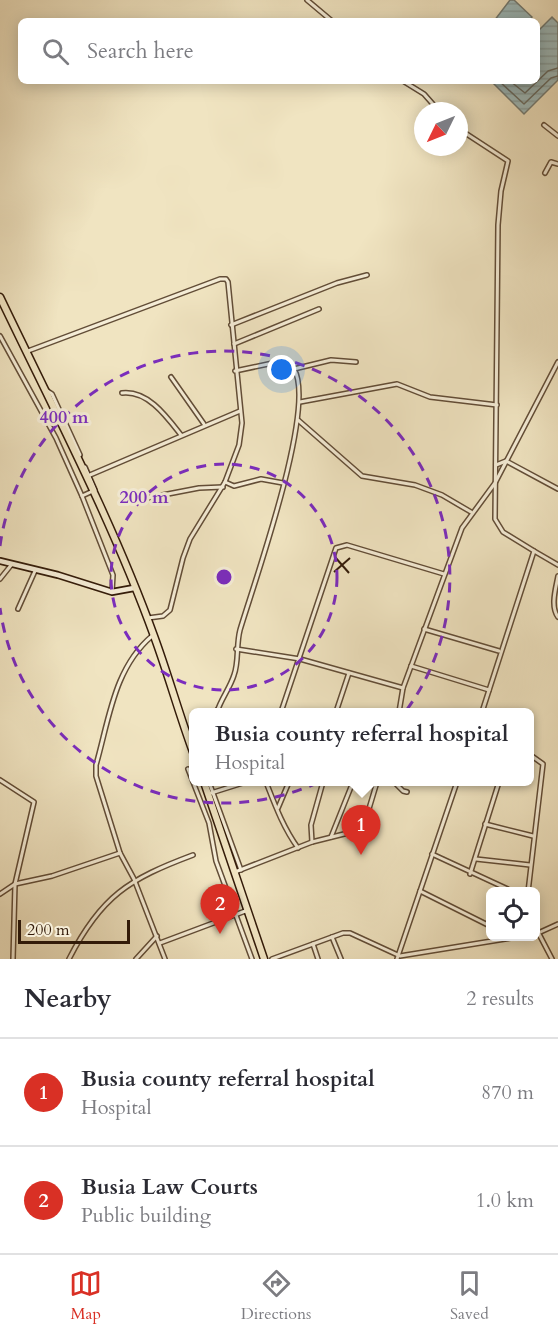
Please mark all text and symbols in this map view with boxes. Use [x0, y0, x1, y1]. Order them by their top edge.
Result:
search box [18, 18, 540, 84]
icon: search [39, 35, 72, 68]
text: Search here [87, 36, 194, 66]
north arrow [414, 102, 468, 156]
your location [267, 355, 296, 384]
text: 400 m [39, 405, 89, 430]
text: 200 m [119, 485, 169, 510]
centre of rings [214, 567, 234, 587]
popup [189, 708, 534, 786]
text: Busia county referral hospital [215, 719, 508, 749]
text: Hospital [215, 749, 285, 776]
pin: 1 [342, 806, 380, 855]
pin: 2 [200, 884, 240, 934]
map controls [486, 887, 540, 941]
button: locate [486, 887, 540, 941]
scale bar [18, 917, 130, 944]
text: 200 m [27, 919, 69, 941]
text: Nearby [24, 981, 112, 1016]
text: 2 results [466, 985, 534, 1012]
text: Busia county referral hospital [81, 1064, 375, 1094]
text: 1 [38, 1079, 49, 1106]
text: 870 m [481, 1079, 534, 1106]
text: Hospital [81, 1094, 152, 1121]
text: Busia Law Courts [81, 1172, 258, 1202]
text: 2 [38, 1187, 49, 1214]
text: 1.0 km [475, 1187, 534, 1214]
text: Public building [81, 1202, 211, 1229]
tab: Map [69, 1267, 102, 1325]
tab: Directions [241, 1267, 311, 1325]
tab: Saved [450, 1267, 489, 1325]

